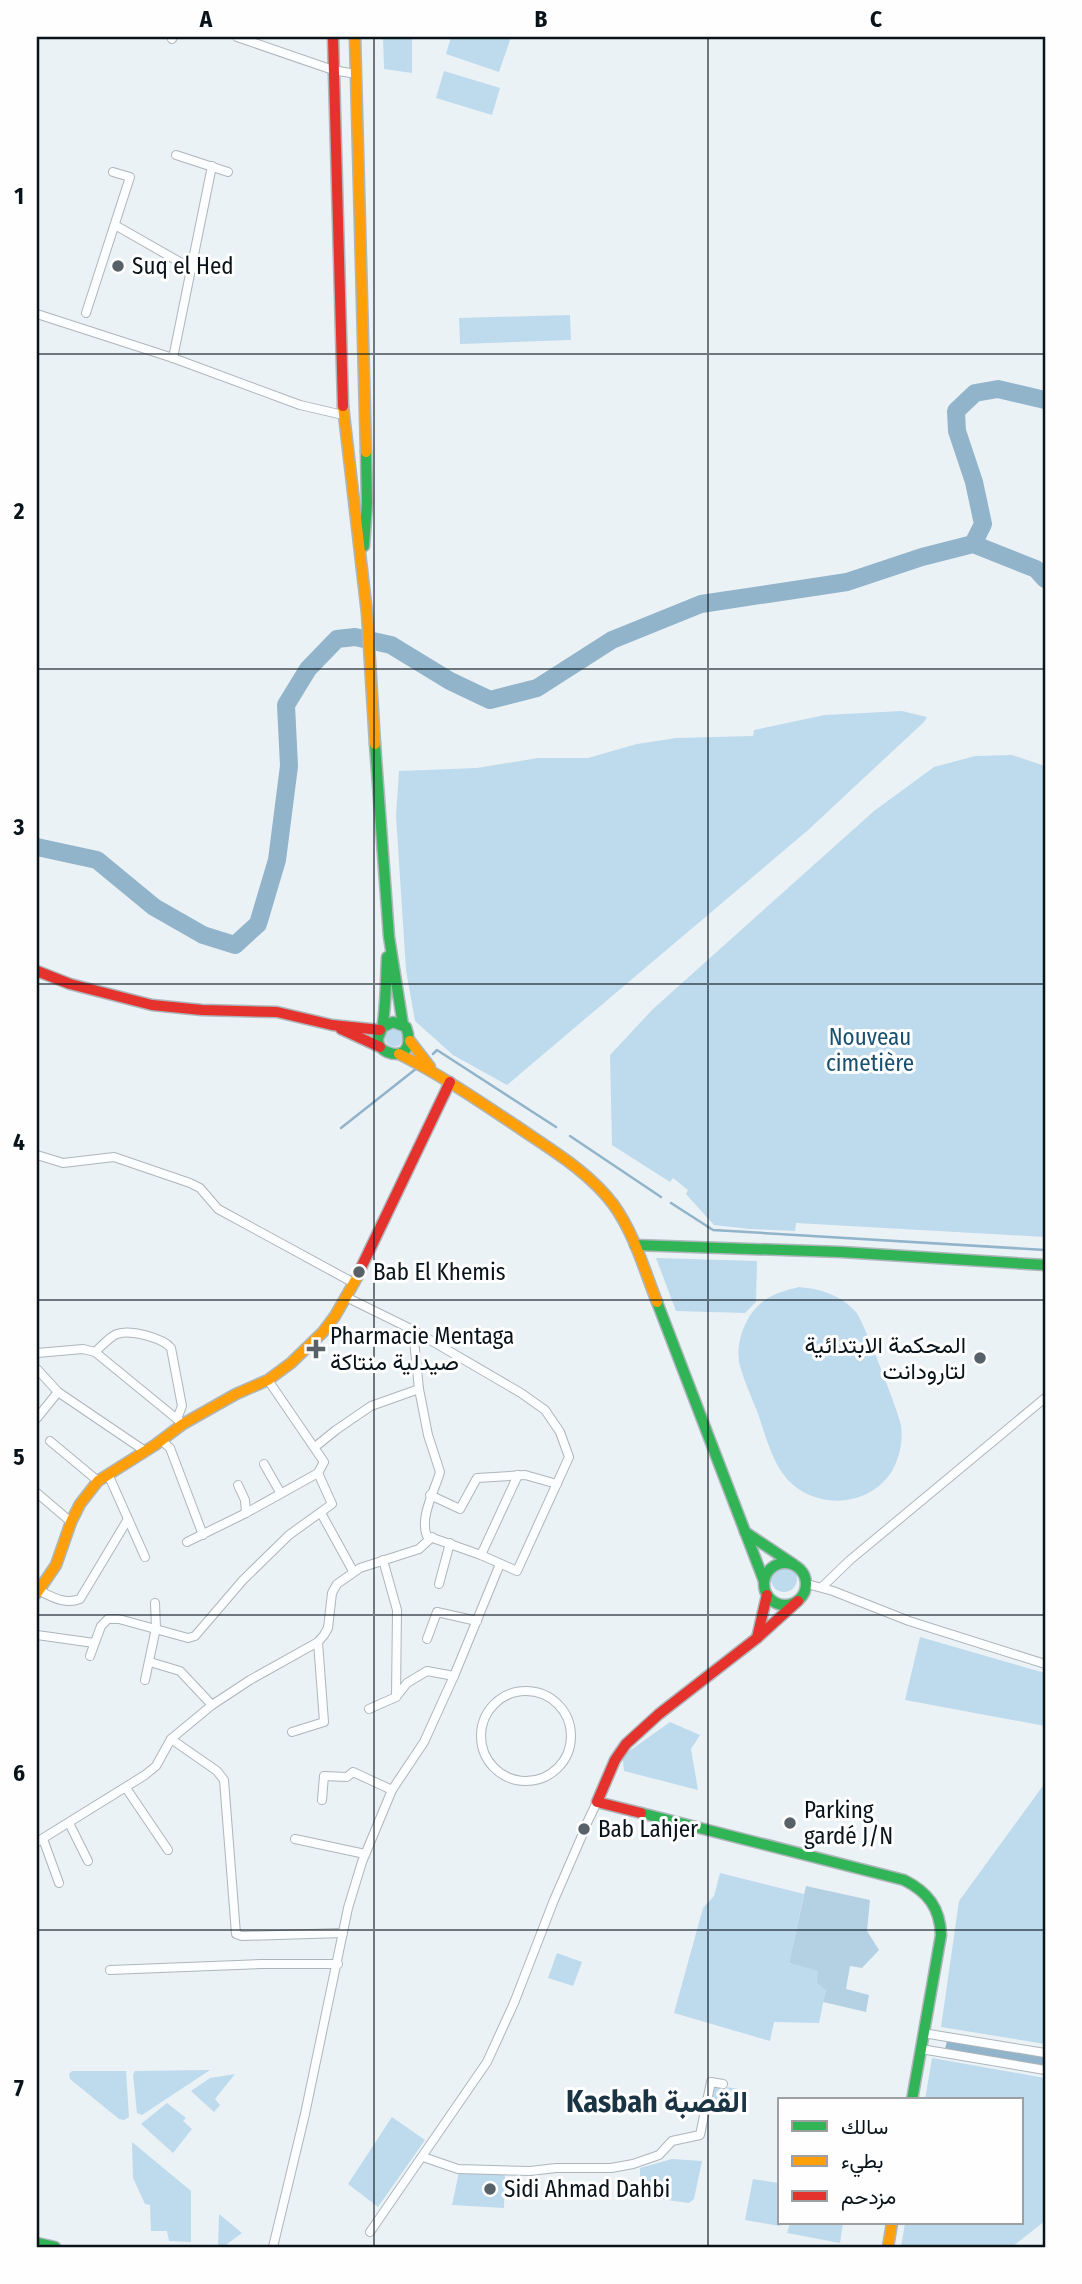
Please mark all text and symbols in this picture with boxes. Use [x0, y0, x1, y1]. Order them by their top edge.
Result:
text: A [199, 5, 213, 33]
text: B [535, 5, 548, 33]
text: C [870, 5, 882, 33]
text: 1 [14, 182, 24, 210]
place label: Suq el Hed [132, 252, 234, 280]
marker: Suq el Hed [110, 258, 126, 274]
text: 2 [13, 497, 25, 525]
text: 3 [13, 813, 25, 841]
park label: Nouveau cimetière [826, 1023, 914, 1077]
text: 4 [13, 1128, 25, 1156]
place label: Bab El Khemis [373, 1258, 506, 1286]
marker: Bab El Khemis [351, 1264, 367, 1280]
place label: Pharmacie Mentaga صيدلية منتاكة [330, 1322, 514, 1376]
place label: المحكمة الابتدائية لتارودانت [805, 1331, 966, 1386]
marker: Pharmacie Mentaga صيدلية منتاكة [308, 1341, 324, 1357]
marker: المحكمة الابتدائية لتارودانت [972, 1350, 988, 1366]
text: 5 [13, 1443, 25, 1471]
text: 6 [13, 1759, 25, 1787]
place label: Parking gardé J/N [804, 1796, 893, 1850]
place label: Bab Lahjer [598, 1815, 698, 1843]
marker: Parking gardé J/N [782, 1815, 798, 1831]
marker: Bab Lahjer [576, 1821, 592, 1837]
text: 7 [14, 2074, 24, 2102]
district label: Kasbah القصبة [566, 2084, 748, 2120]
legend [778, 2098, 1023, 2224]
text: سالك [841, 2114, 888, 2140]
text: بطيء [841, 2148, 884, 2178]
place label: Sidi Ahmad Dahbi [504, 2175, 670, 2203]
marker: Sidi Ahmad Dahbi [482, 2181, 498, 2197]
text: مزدحم [841, 2184, 896, 2211]

